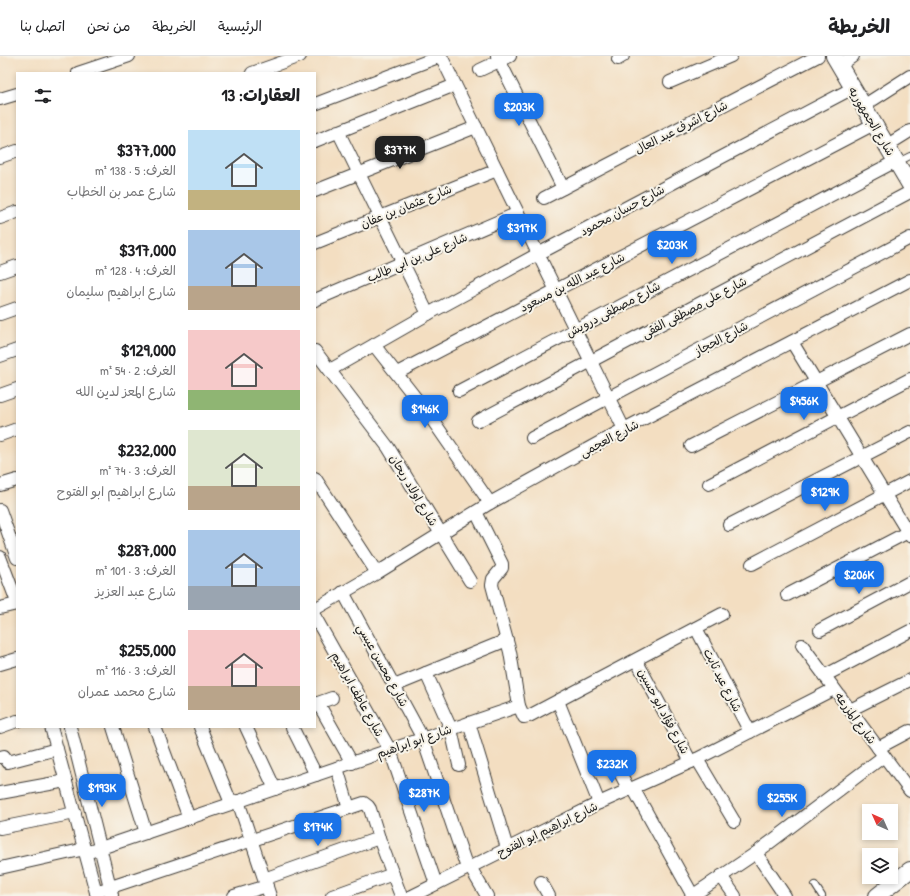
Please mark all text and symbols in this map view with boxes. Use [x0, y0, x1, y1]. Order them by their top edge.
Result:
text: الخريطة [828, 13, 890, 39]
text: اتصل بنا [20, 16, 65, 35]
text: من نحن [87, 16, 130, 35]
text: الخريطة [152, 16, 196, 35]
text: الرئيسية [218, 16, 262, 35]
text: العقارات: 13 [221, 83, 300, 106]
street label: شارع الجمهوريه [844, 83, 899, 159]
icon: filters [32, 85, 54, 107]
pin: $203K [491, 93, 547, 127]
street label: شارع اشرف عبد العال [632, 96, 731, 159]
text: $203K [503, 97, 535, 115]
pin: $377K [372, 136, 428, 170]
text: $377,000 [117, 138, 176, 161]
text: $377K [384, 140, 416, 158]
icon: home [220, 146, 268, 194]
text: الغرف: 5 · 138 m² [95, 161, 176, 179]
street label: شارع عثمان بن عفان [358, 180, 455, 233]
street label: شارع حسان محمود [577, 180, 668, 240]
text: شارع عمر بن الخطاب [67, 182, 176, 200]
pin: $317K [494, 214, 550, 248]
text: $317K [507, 218, 537, 236]
street label: شارع على بن ابى طالب [364, 228, 470, 287]
pin: $203K [644, 231, 700, 265]
text: $203K [656, 235, 688, 253]
text: $317,000 [119, 238, 176, 261]
icon: home [220, 246, 268, 294]
street label: شارع عبد الله بن مسعود [517, 248, 628, 317]
text: الغرف: 4 · 128 m² [95, 261, 176, 279]
street label: شارع على مصطفى الفقى [638, 272, 750, 343]
street label: شارع مصطفى درويش [563, 277, 664, 342]
text: شارع ابراهيم سليمان [66, 282, 176, 300]
street label: شارع الحجاز [690, 317, 751, 361]
text: $129,000 [121, 338, 176, 361]
icon: home [220, 346, 268, 394]
text: الغرف: 2 · 54 m² [100, 361, 176, 379]
text: شارع المعز لدين الله [76, 382, 176, 400]
pin: $456K [776, 387, 832, 421]
text: $456K [790, 391, 818, 409]
pin: $146K [397, 395, 453, 429]
text: $146K [411, 399, 439, 417]
street label: شارع العجمى [576, 415, 642, 462]
text: $232,000 [118, 438, 176, 461]
icon: home [220, 446, 268, 494]
street label: شارع اولاد ريحان [385, 451, 442, 529]
text: الغرف: 3 · 74 m² [99, 461, 176, 479]
pin: $129K [797, 478, 853, 512]
text: شارع ابراهيم ابو الفتوح [57, 482, 176, 500]
text: $129K [811, 482, 839, 500]
text: $287,000 [117, 538, 176, 561]
icon: home [220, 546, 268, 594]
text: الغرف: 3 · 101 m² [95, 561, 176, 579]
pin: $206K [831, 561, 887, 595]
text: $206K [844, 565, 874, 583]
text: شارع عبد العزيز [95, 582, 176, 600]
street label: شارع محسن عيسي [351, 620, 413, 711]
text: $255,000 [119, 638, 176, 661]
street label: شارع عيد ثابت [699, 645, 746, 715]
icon: home [220, 646, 268, 694]
street label: شارع عاطف ابراهيم [327, 648, 388, 740]
text: الغرف: 3 · 116 m² [96, 661, 176, 679]
street label: شارع فؤاد ابو حسين [633, 665, 694, 757]
text: شارع محمد عمران [78, 682, 176, 700]
street label: شارع المزرعه [831, 689, 881, 748]
street label: شارع ابو ابراهيم [374, 720, 454, 763]
pin: $232K [584, 750, 640, 784]
text: $232K [596, 754, 628, 772]
pin: $193K [74, 774, 130, 808]
text: $193K [88, 778, 116, 796]
pin: $287K [396, 779, 452, 813]
text: $287K [408, 783, 440, 801]
pin: $255K [754, 784, 810, 818]
text: $255K [767, 788, 797, 806]
street label: شارع ابراهيم ابو الفتوح [494, 797, 601, 862]
north arrow [862, 804, 898, 840]
map controls [862, 804, 898, 884]
pin: $174K [290, 813, 346, 847]
text: $174K [303, 817, 333, 835]
button: layers [862, 848, 898, 884]

